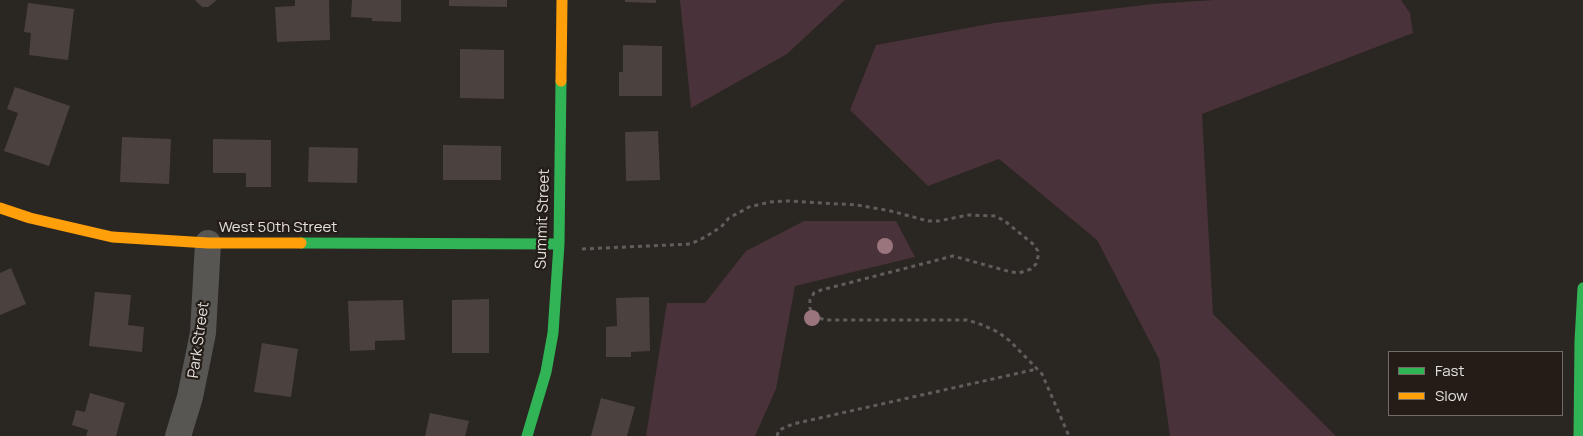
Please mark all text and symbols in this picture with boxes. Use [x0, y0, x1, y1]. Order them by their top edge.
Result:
street label: Summit Street [532, 169, 554, 269]
street label: West 50th Street [219, 219, 337, 237]
street label: Park Street [185, 301, 213, 379]
legend [1388, 351, 1563, 416]
text: Fast [1435, 360, 1464, 381]
text: Slow [1435, 385, 1468, 406]

